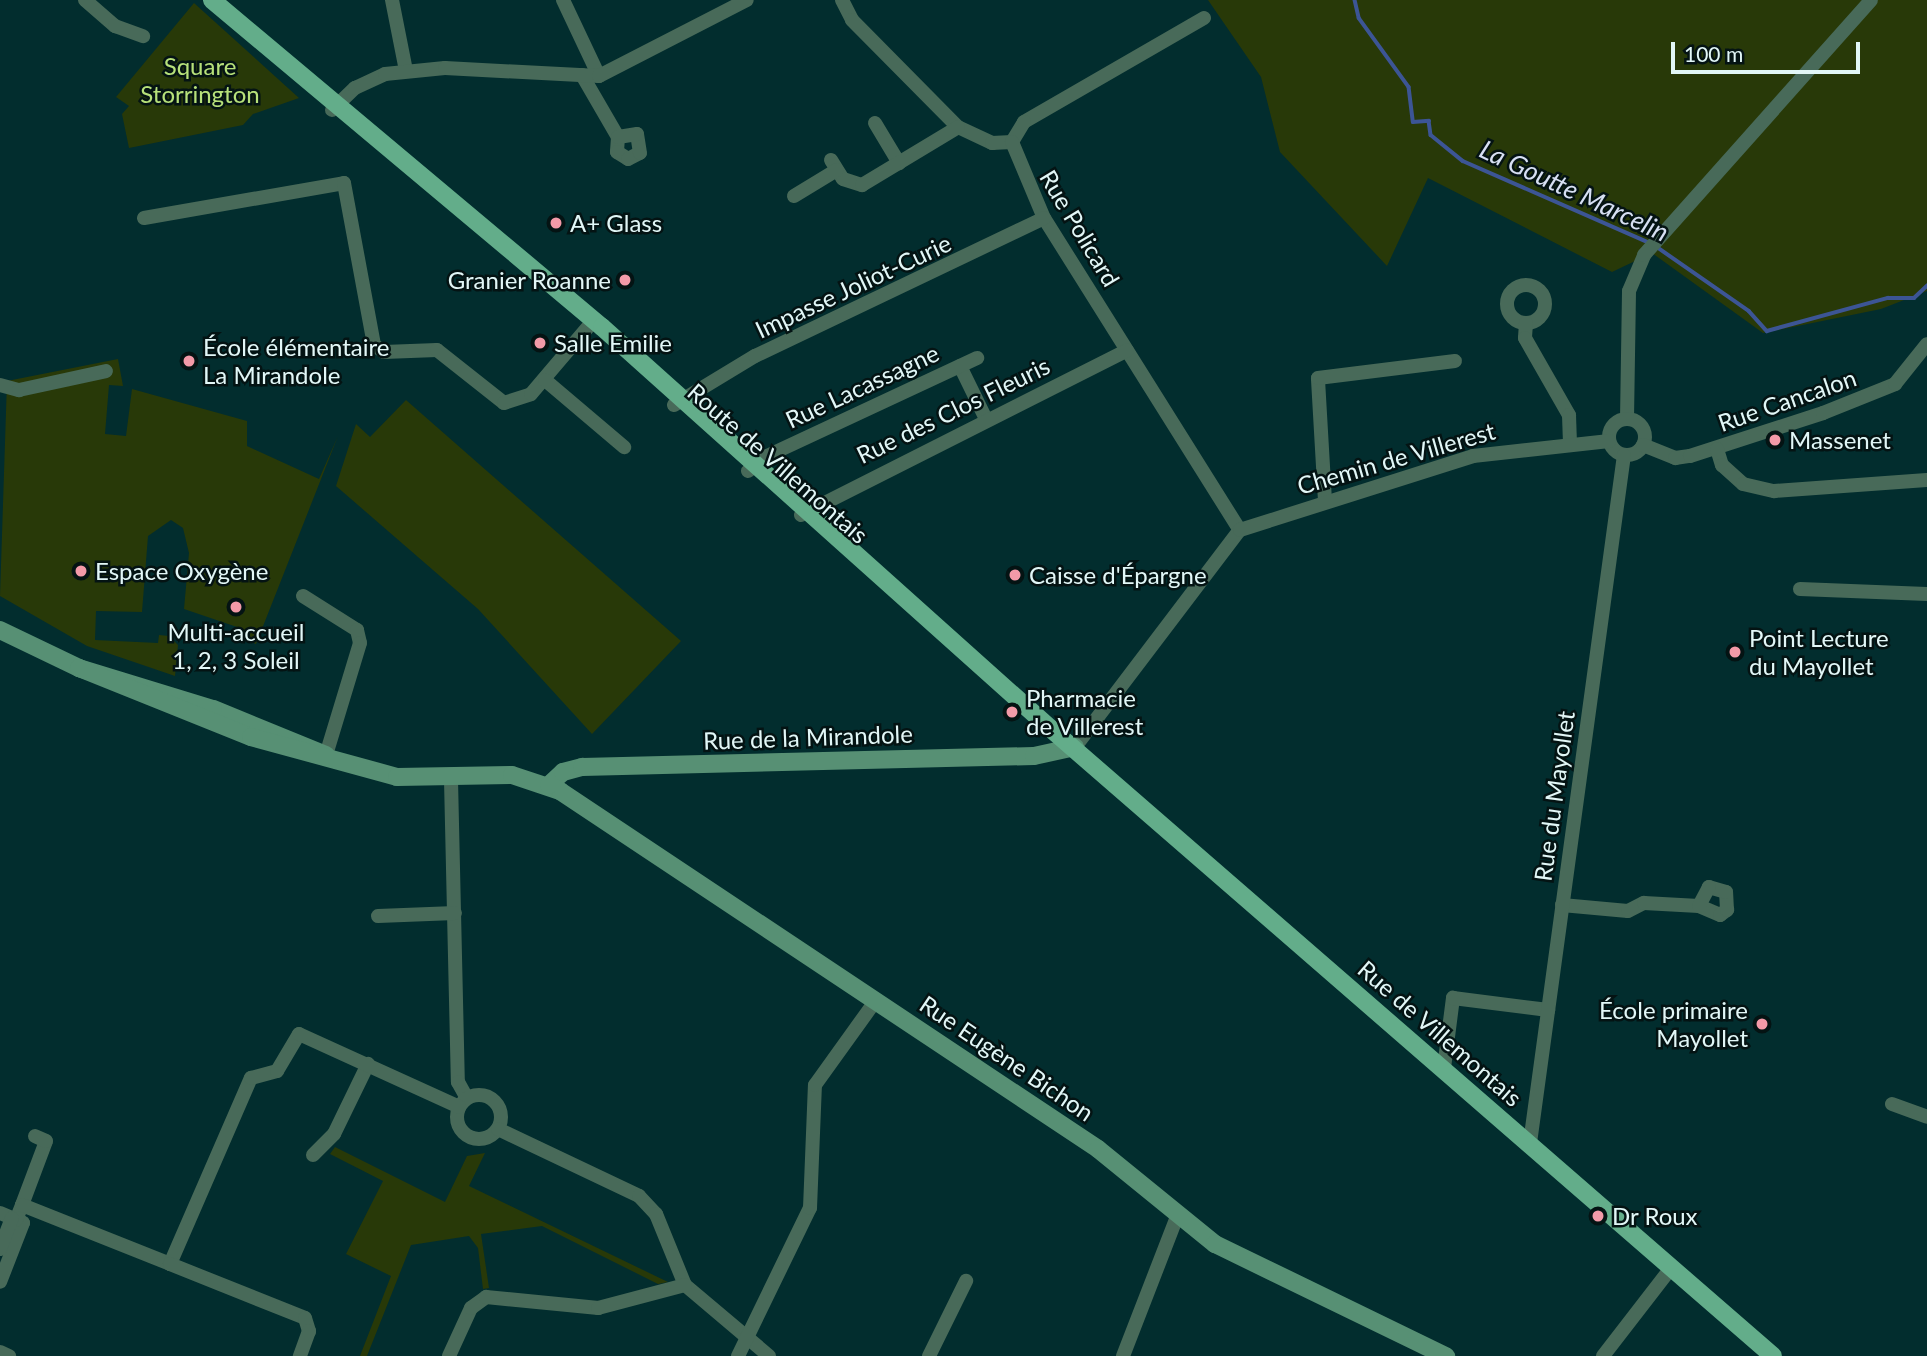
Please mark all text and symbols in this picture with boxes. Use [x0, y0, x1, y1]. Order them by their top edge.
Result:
scale bar [1675, 28, 1864, 72]
text: 100 m [1684, 41, 1743, 66]
park label: Square Storrington [140, 52, 260, 108]
water label: La Goutte Marcelin [1475, 134, 1673, 248]
street label: Rue Policard [1034, 165, 1126, 291]
place label: A+ Glass [570, 209, 662, 237]
marker: A+ Glass [548, 215, 564, 231]
street label: Impasse Joliot-Curie [750, 228, 956, 344]
place label: Granier Roanne [447, 266, 611, 294]
marker: Granier Roanne [617, 272, 633, 288]
place label: Salle Emilie [554, 329, 672, 357]
place label: École élémentaire La Mirandole [203, 333, 389, 389]
marker: Salle Emilie [532, 335, 548, 351]
street label: Rue Lacassagne [781, 338, 943, 434]
street label: Rue des Clos Fleuris [852, 351, 1054, 469]
marker: École élémentaire La Mirandole [181, 353, 197, 369]
street label: Rue Cancalon [1714, 363, 1860, 437]
street label: Route de Villemontais [682, 377, 874, 549]
street label: Chemin de Villerest [1293, 416, 1499, 500]
place label: Massenet [1789, 426, 1891, 454]
marker: Massenet [1767, 432, 1783, 448]
place label: Espace Oxygène [95, 557, 268, 585]
place label: Caisse d'Épargne [1029, 561, 1207, 589]
marker: Espace Oxygène [73, 563, 89, 579]
marker: Caisse d'Épargne [1007, 567, 1023, 583]
marker: Multi-accueil 1, 2, 3 Soleil [228, 599, 244, 615]
place label: Multi-accueil 1, 2, 3 Soleil [168, 618, 304, 674]
place label: Point Lecture du Mayollet [1749, 624, 1889, 680]
marker: Point Lecture du Mayollet [1727, 644, 1743, 660]
place label: Pharmacie de Villerest [1026, 684, 1144, 740]
marker: Pharmacie de Villerest [1004, 704, 1020, 720]
street label: Rue du Mayollet [1528, 709, 1580, 883]
street label: Rue de la Mirandole [703, 719, 913, 755]
street label: Rue de Villemontais [1352, 954, 1528, 1112]
street label: Rue Eugène Bichon [915, 989, 1099, 1127]
place label: École primaire Mayollet [1599, 996, 1748, 1052]
marker: École primaire Mayollet [1754, 1016, 1770, 1032]
place label: Dr Roux [1612, 1202, 1698, 1230]
marker: Dr Roux [1590, 1208, 1606, 1224]

